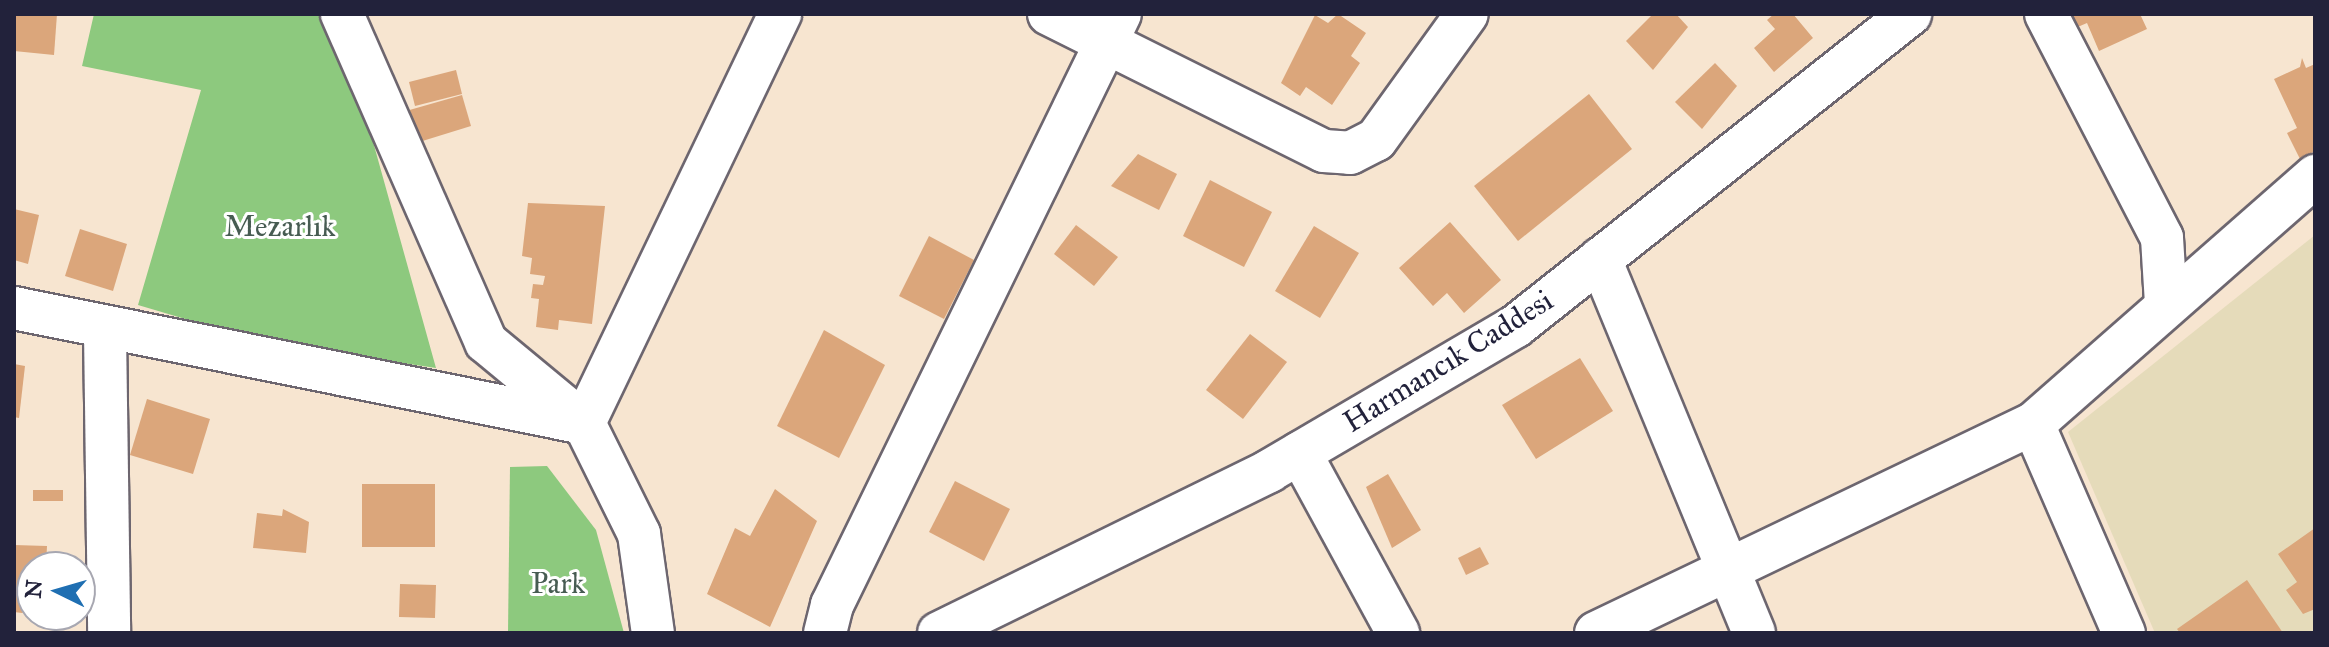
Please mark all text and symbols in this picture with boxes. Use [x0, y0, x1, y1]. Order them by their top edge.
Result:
park label: Mezarlık [224, 208, 336, 244]
street label: Harmancık Caddesi [1337, 282, 1559, 440]
north arrow [16, 551, 96, 631]
park label: Park [531, 565, 585, 601]
text: N [19, 579, 48, 600]

